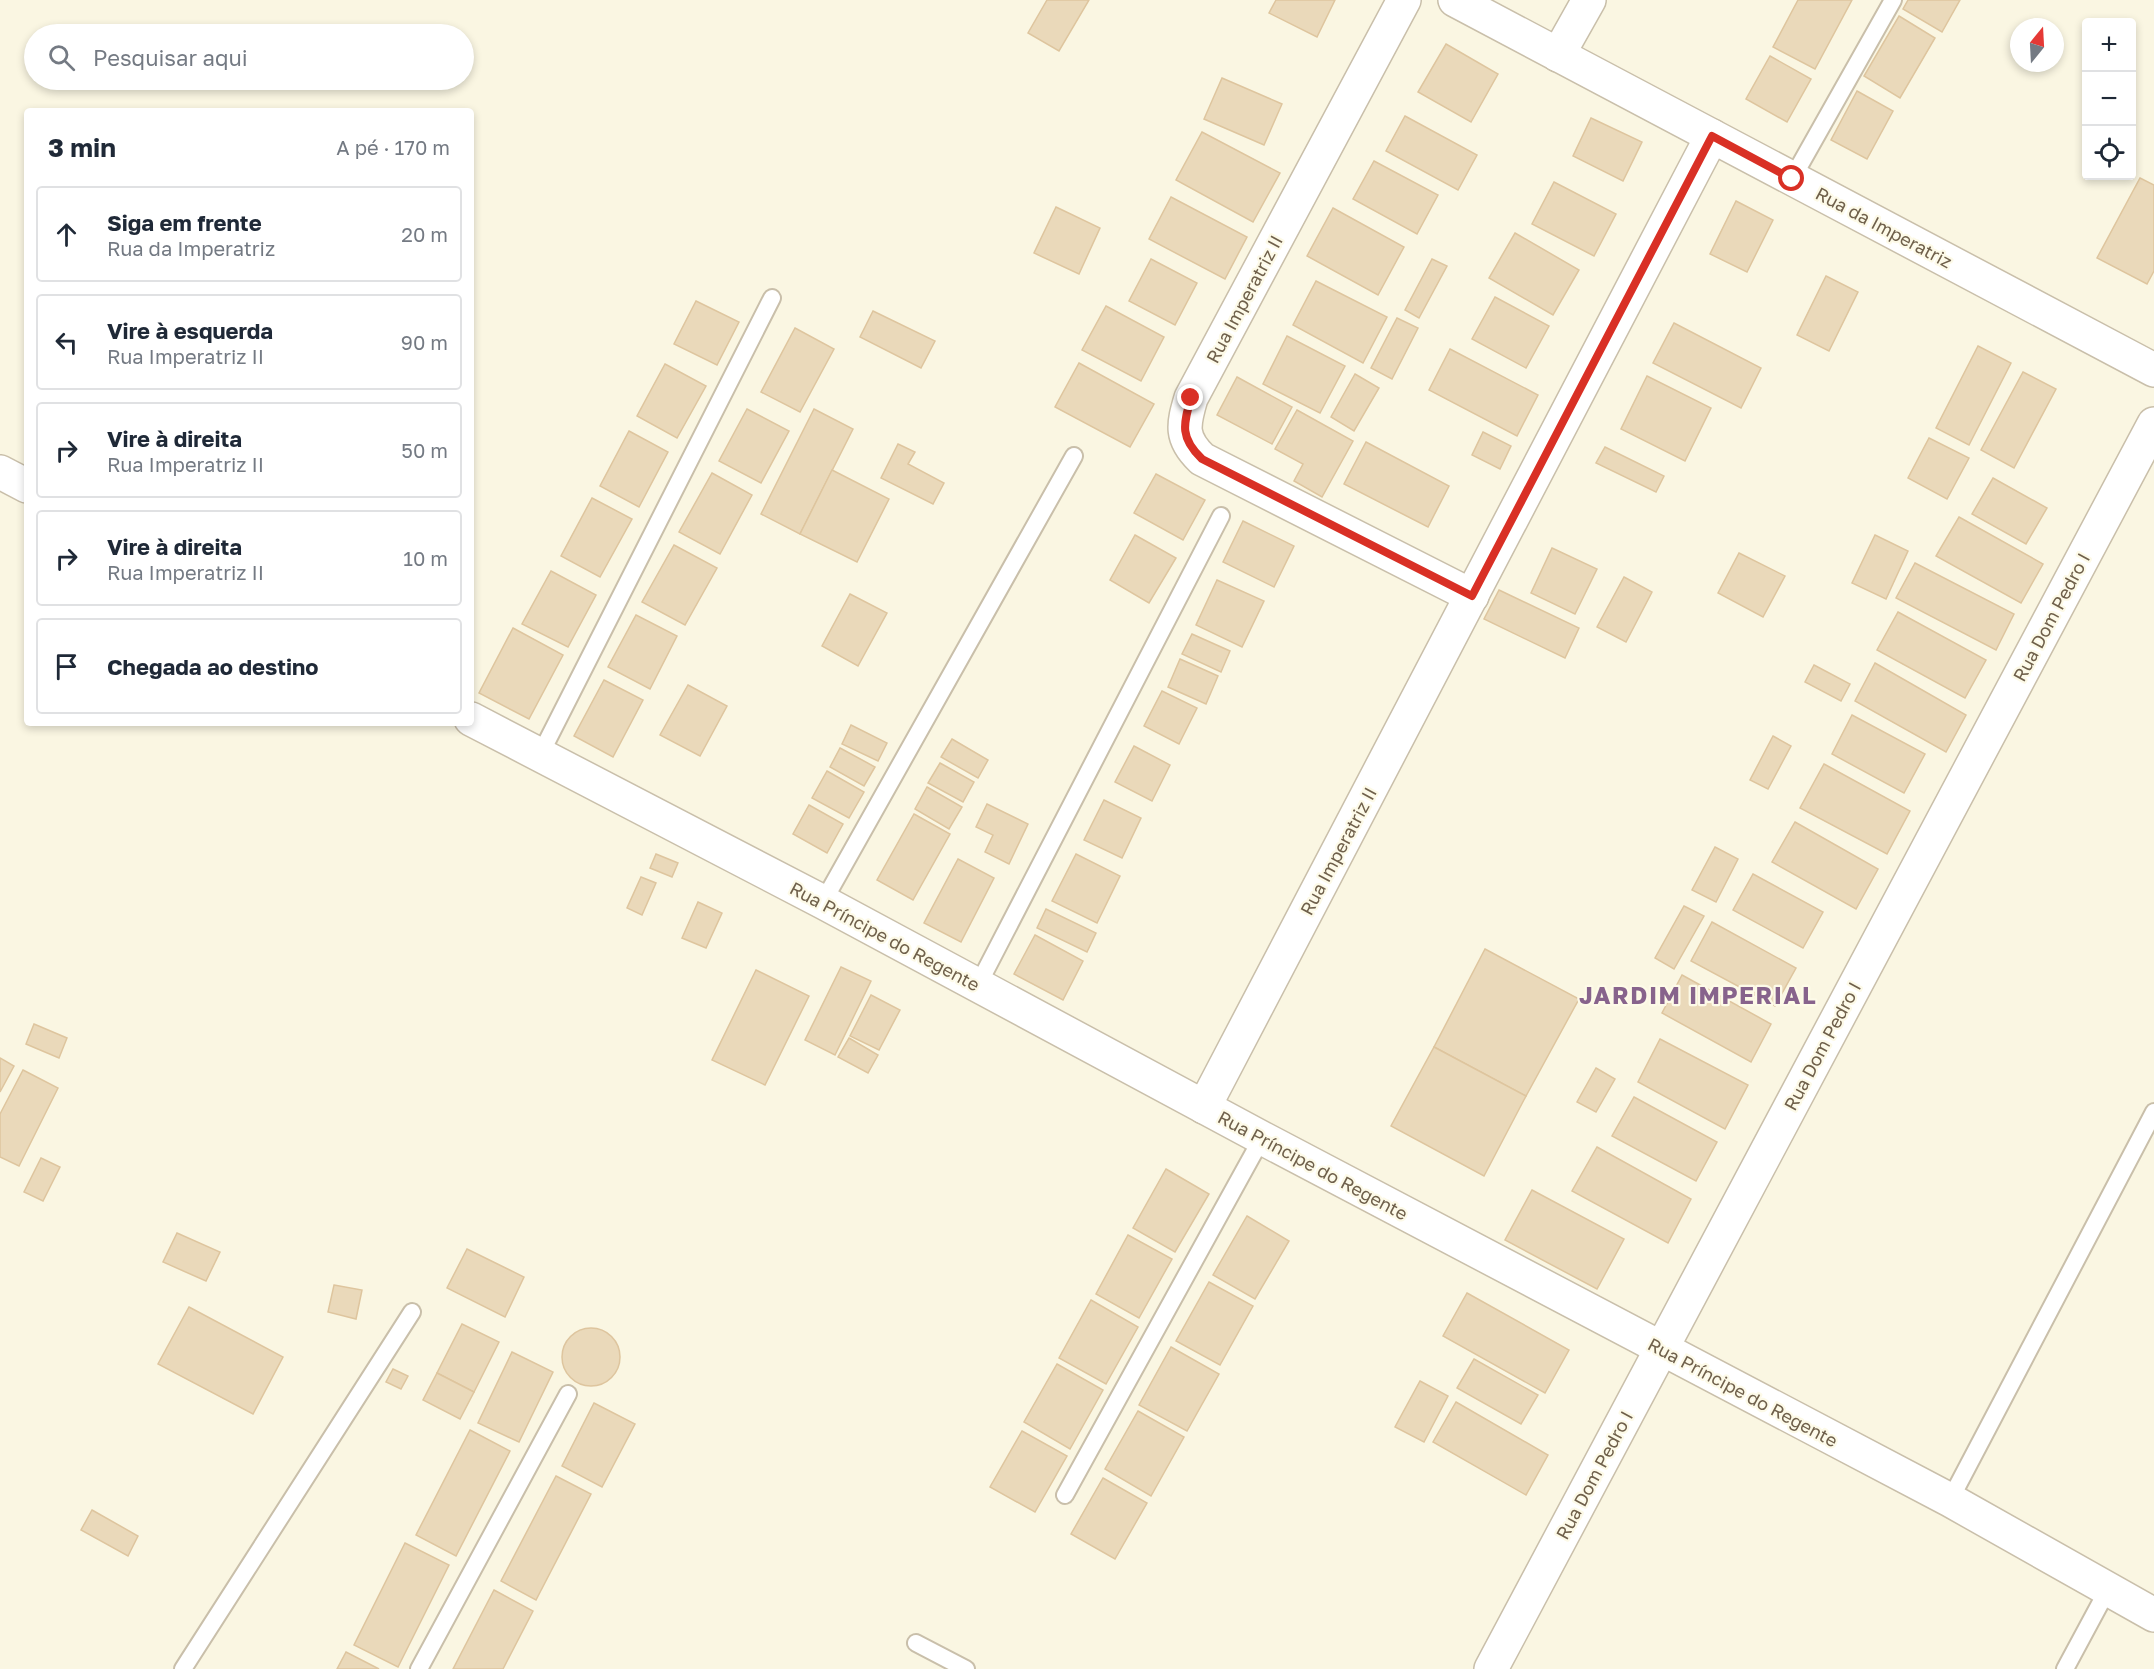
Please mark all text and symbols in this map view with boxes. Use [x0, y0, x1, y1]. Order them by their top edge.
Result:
north arrow [2010, 18, 2064, 72]
map controls [2082, 18, 2136, 180]
button: + [2082, 18, 2136, 72]
search box [24, 24, 474, 90]
icon: search [45, 41, 78, 74]
text: Pesquisar aqui [93, 44, 248, 71]
button: − [2082, 72, 2136, 126]
button: locate [2082, 126, 2136, 180]
text: 3 min [48, 132, 116, 163]
text: A pé · 170 m [336, 135, 450, 159]
route start [1778, 165, 1804, 191]
street label: Rua da Imperatriz [1812, 182, 1956, 272]
text: Siga em frente [107, 209, 262, 236]
icon: ahead [50, 218, 83, 251]
text: 20 m [401, 222, 448, 246]
street label: Rua Imperatriz II [1201, 231, 1287, 367]
text: Rua da Imperatriz [107, 236, 275, 260]
text: Vire à esquerda [107, 317, 273, 344]
icon: left [50, 326, 83, 359]
text: 90 m [401, 330, 448, 354]
text: Rua Imperatriz II [107, 344, 264, 368]
route end [1177, 384, 1203, 410]
text: Vire à direita [107, 425, 242, 452]
icon: right [50, 434, 83, 467]
text: 50 m [401, 438, 448, 462]
text: Rua Imperatriz II [107, 452, 264, 476]
text: Vire à direita [107, 533, 242, 560]
icon: right [50, 542, 83, 575]
text: 10 m [403, 546, 448, 570]
street label: Rua Dom Pedro I [2008, 549, 2094, 685]
text: Rua Imperatriz II [107, 560, 264, 584]
icon: arrive [50, 650, 83, 683]
text: Chegada ao destino [107, 653, 319, 680]
street label: Rua Imperatriz II [1295, 783, 1381, 919]
street label: Rua Príncipe do Regente [786, 877, 984, 995]
street label: Rua Dom Pedro I [1779, 978, 1865, 1114]
district label: JARDIM IMPERIAL [1579, 980, 1817, 1009]
street label: Rua Príncipe do Regente [1214, 1106, 1412, 1224]
street label: Rua Príncipe do Regente [1644, 1333, 1842, 1451]
street label: Rua Dom Pedro I [1551, 1407, 1637, 1543]

